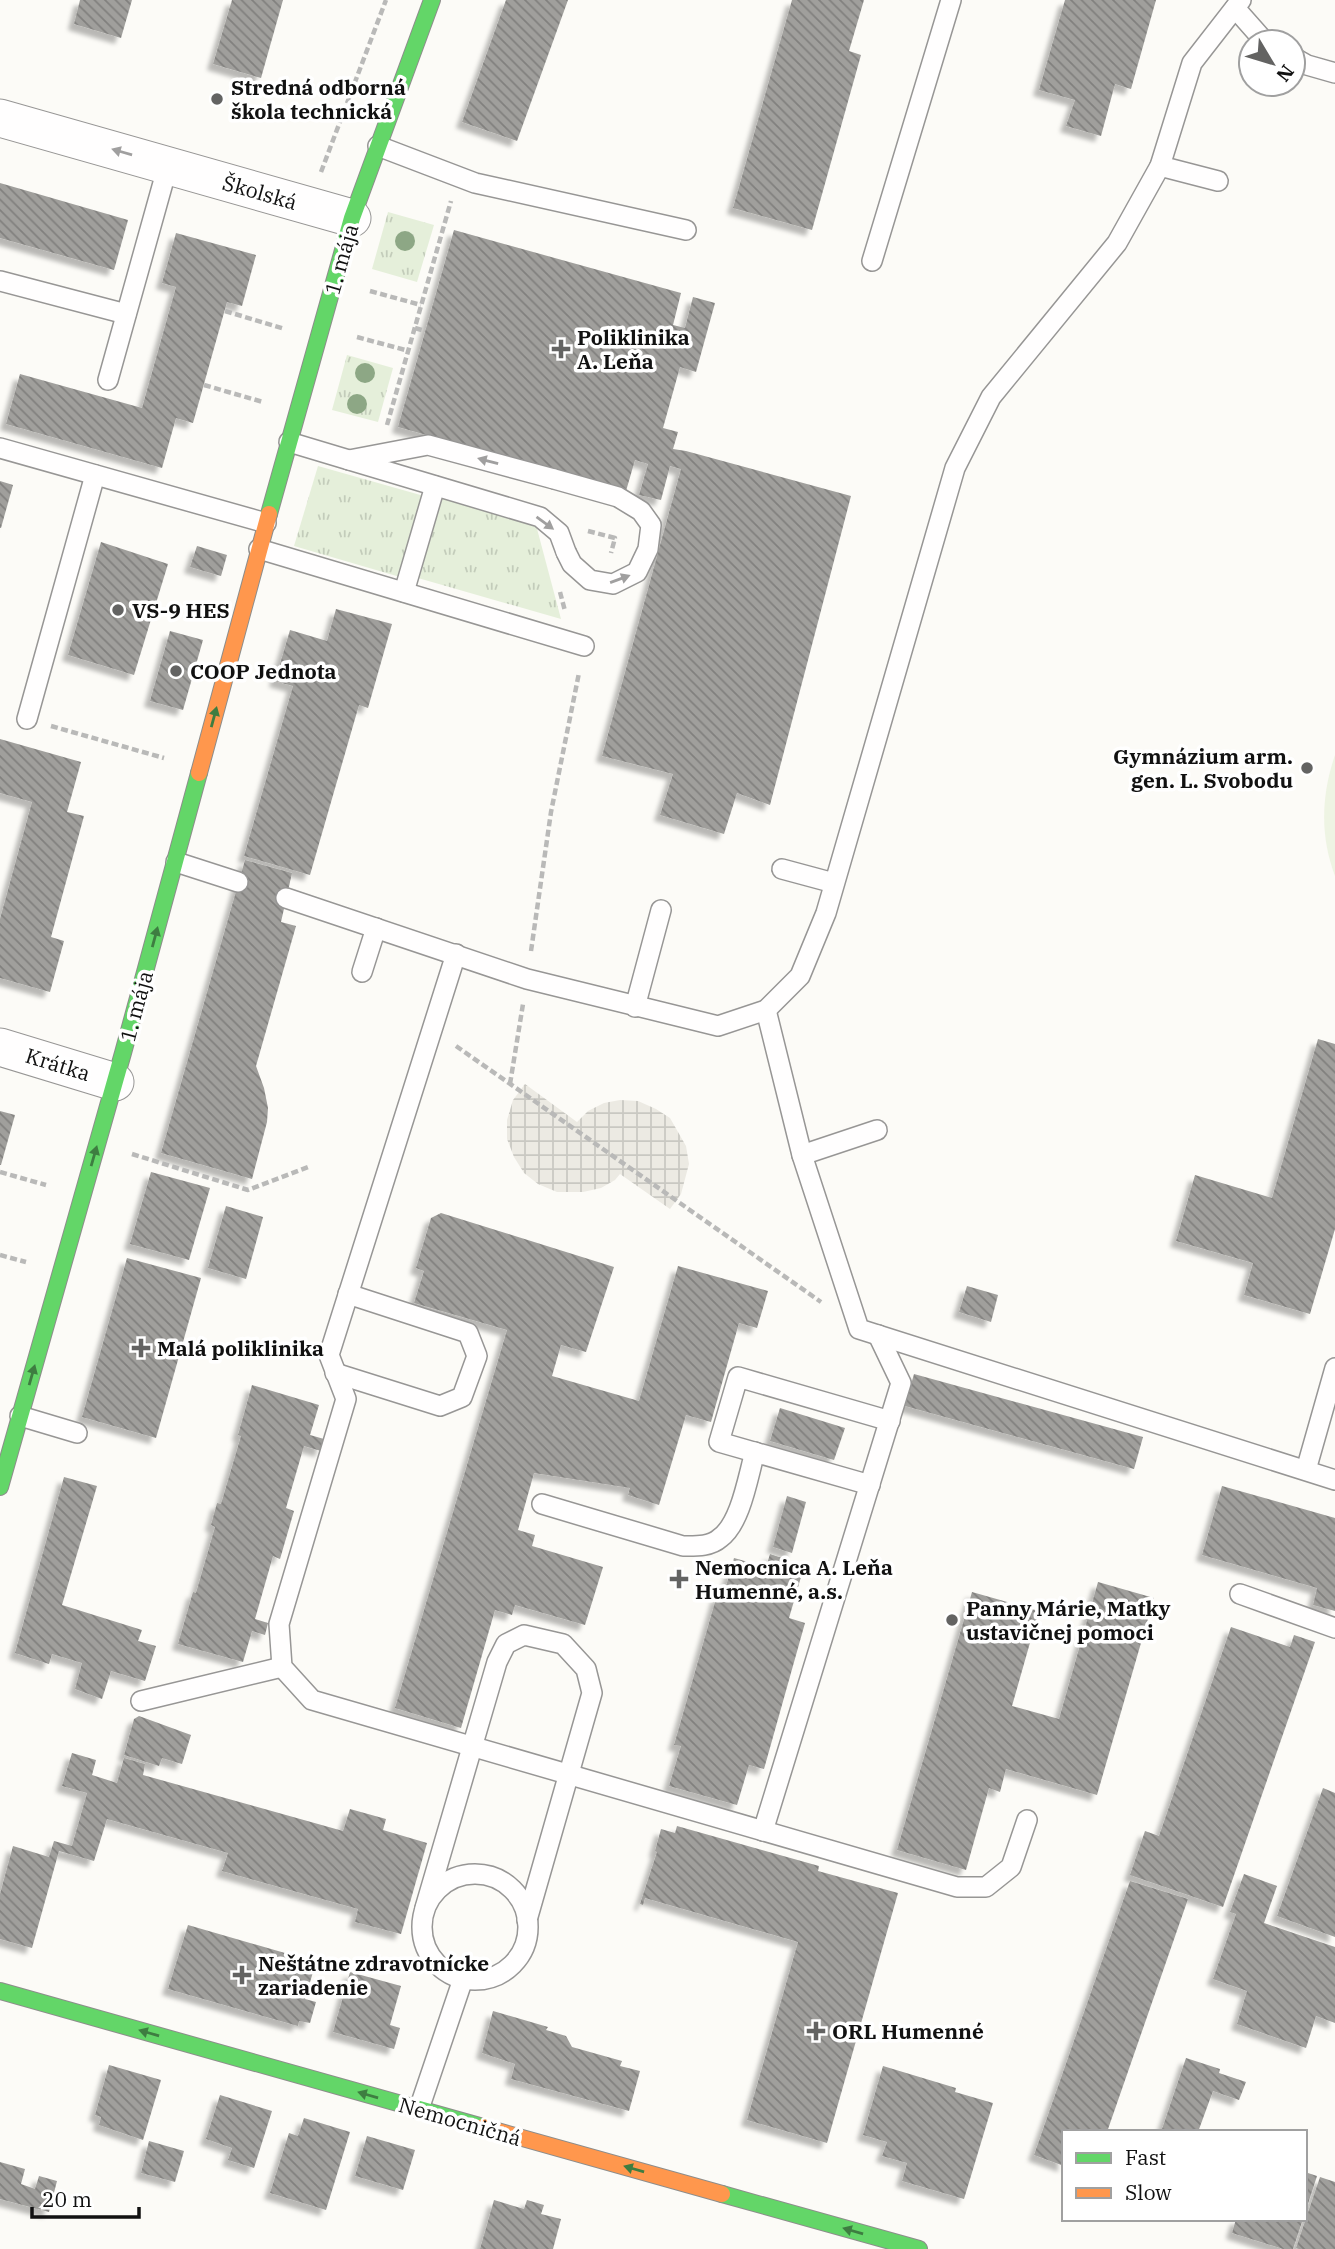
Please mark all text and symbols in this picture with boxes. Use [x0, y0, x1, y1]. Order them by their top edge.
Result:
north arrow [1237, 28, 1307, 98]
text: N [1271, 60, 1299, 87]
place label: Stredná odborná škola technická [231, 73, 406, 125]
marker: Stredná odborná škola technická [209, 91, 225, 107]
one-way arrow [111, 147, 132, 157]
street label: Školská [219, 168, 301, 216]
street label: 1. mája [318, 220, 364, 298]
place label: Poliklinika A. Leňa [577, 323, 690, 375]
marker: Poliklinika A. Leňa [551, 339, 571, 359]
one-way arrow [477, 455, 499, 466]
one-way arrow [536, 516, 554, 530]
one-way arrow [610, 573, 631, 584]
place label: VS-9 HES [132, 596, 230, 624]
marker: VS-9 HES [110, 602, 126, 618]
place label: COOP Jednota [190, 657, 337, 685]
marker: COOP Jednota [168, 663, 184, 679]
one-way arrow [209, 706, 220, 728]
place label: Gymnázium arm. gen. L. Svobodu [1113, 742, 1293, 794]
marker: Gymnázium arm. gen. L. Svobodu [1299, 760, 1315, 776]
one-way arrow [150, 925, 161, 947]
street label: 1. mája [113, 967, 159, 1045]
street label: Krátka [22, 1041, 94, 1087]
one-way arrow [89, 1145, 99, 1166]
place label: Malá poliklinika [157, 1334, 324, 1362]
marker: Malá poliklinika [131, 1338, 151, 1358]
one-way arrow [27, 1363, 38, 1385]
place label: Nemocnica A. Leňa Humenné, a.s. [695, 1553, 893, 1605]
marker: Nemocnica A. Leňa Humenné, a.s. [669, 1569, 689, 1589]
place label: Panny Márie, Matky ustavičnej pomoci [966, 1594, 1171, 1646]
marker: Panny Márie, Matky ustavičnej pomoci [944, 1612, 960, 1628]
place label: Neštátne zdravotnícke zariadenie [258, 1949, 489, 2001]
marker: Neštátne zdravotnícke zariadenie [232, 1965, 252, 1985]
place label: ORL Humenné [832, 2017, 984, 2045]
marker: ORL Humenné [806, 2021, 826, 2041]
one-way arrow [138, 2028, 159, 2038]
one-way arrow [357, 2089, 379, 2100]
street label: Nemocničná [396, 2090, 524, 2152]
legend [1062, 2130, 1307, 2221]
text: Fast [1125, 2143, 1166, 2171]
one-way arrow [624, 2164, 645, 2174]
scale bar [32, 2176, 138, 2220]
text: Slow [1125, 2178, 1172, 2206]
text: 20 m [42, 2185, 92, 2213]
one-way arrow [843, 2225, 864, 2235]

